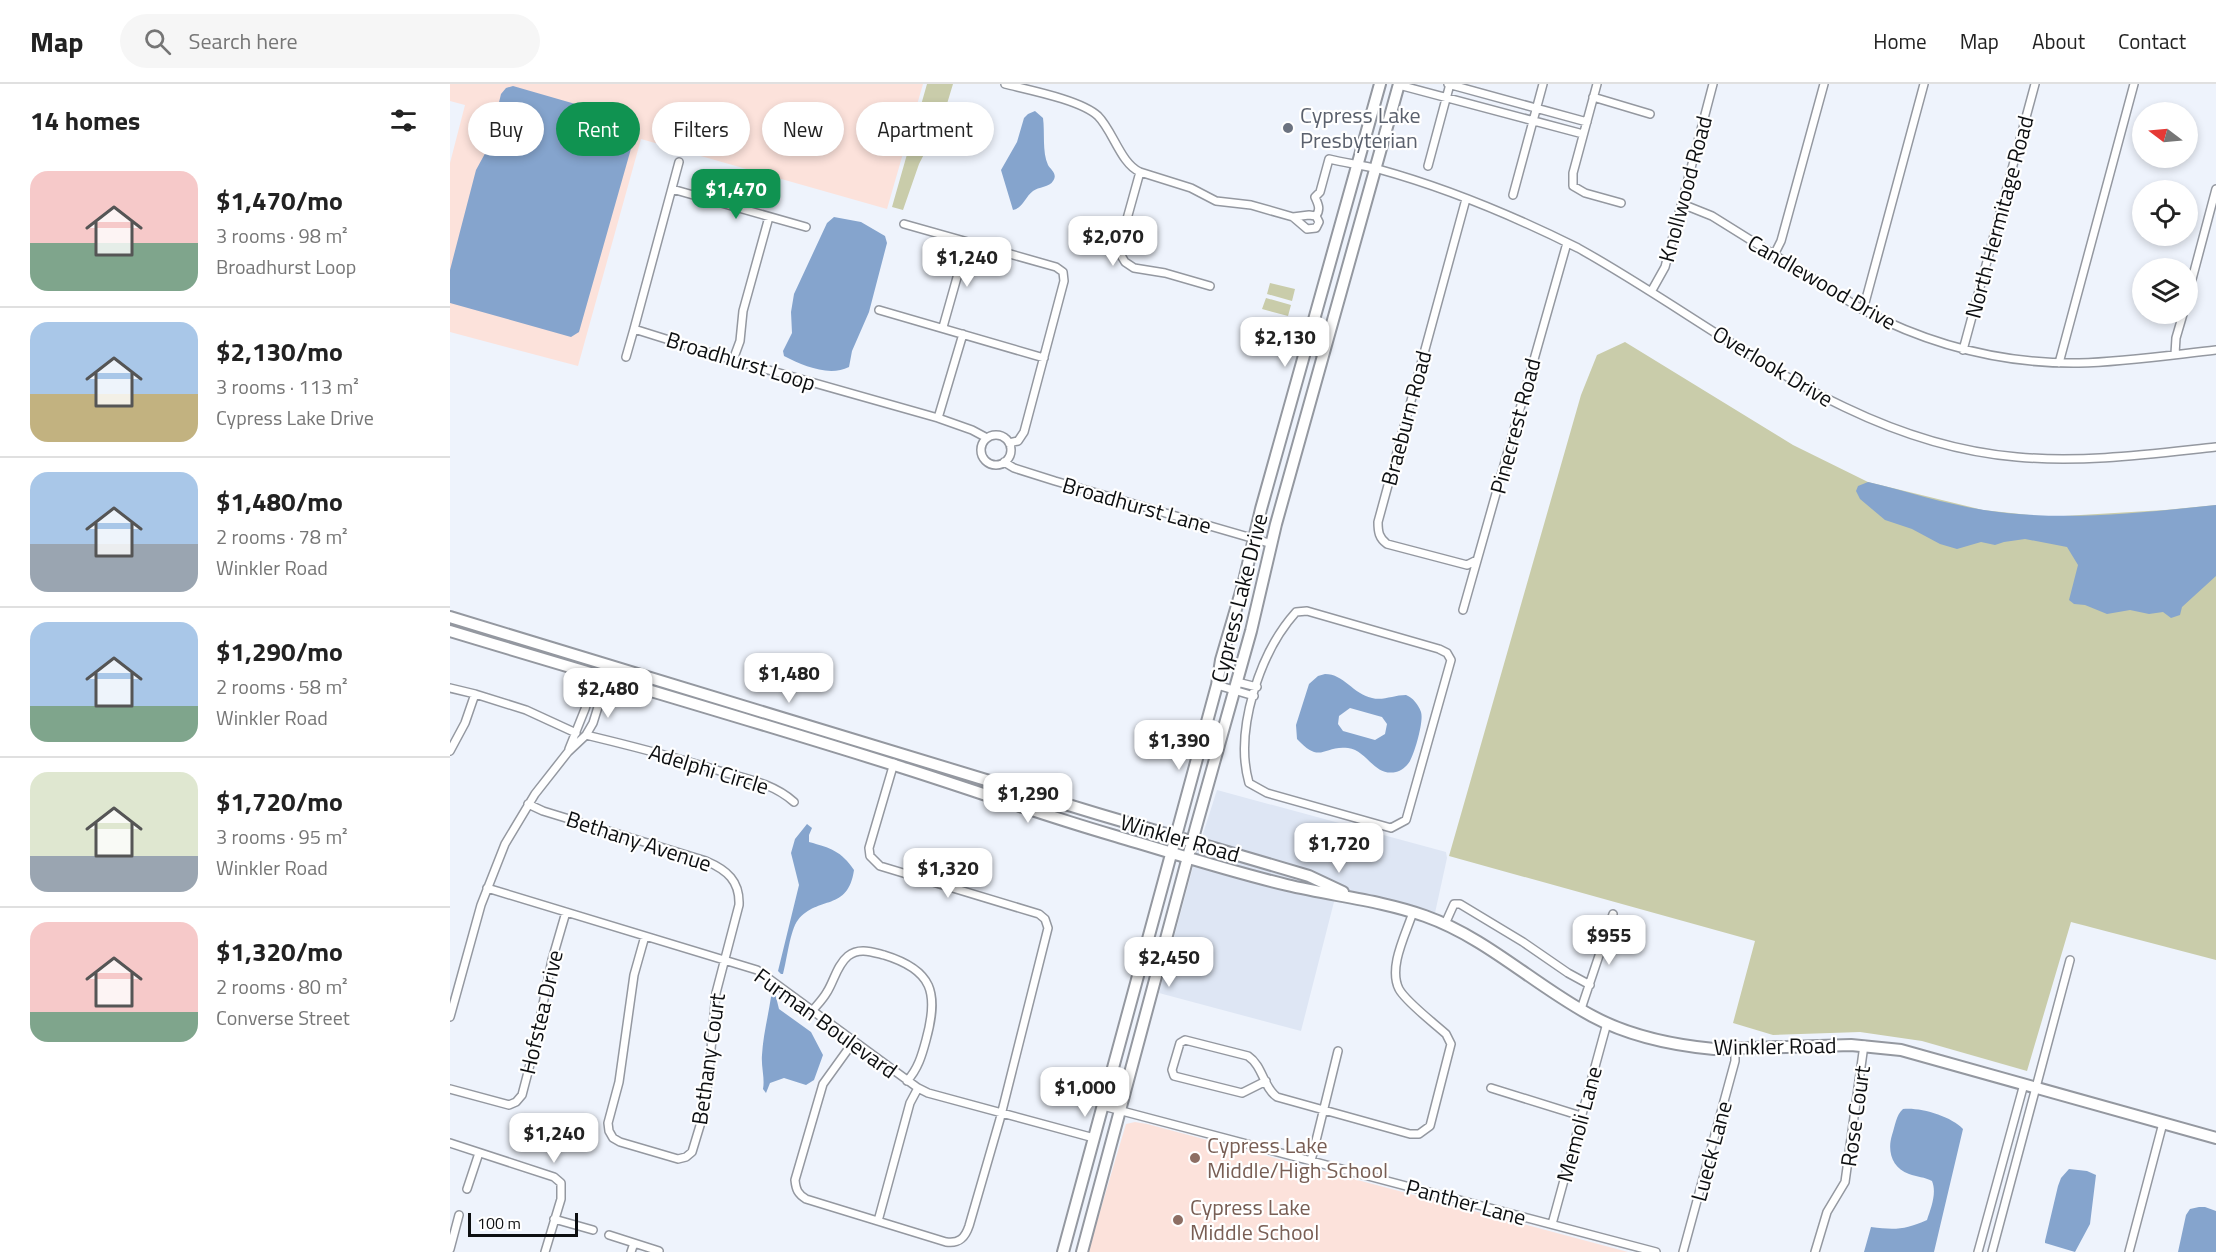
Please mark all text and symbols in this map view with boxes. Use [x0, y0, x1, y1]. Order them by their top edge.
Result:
search box [120, 14, 540, 68]
text: Map [30, 20, 84, 63]
text: Search here [189, 24, 298, 58]
icon: search [141, 25, 174, 58]
text: Home [1873, 25, 1927, 57]
text: Map [1960, 25, 1999, 57]
text: About [2032, 25, 2085, 57]
text: Contact [2118, 25, 2186, 57]
place label: Cypress Lake Presbyterian [1300, 98, 1421, 157]
text: 14 homes [30, 101, 140, 140]
chip: Buy [468, 102, 544, 156]
chip: Rent [556, 102, 640, 156]
chip: Filters [652, 102, 750, 156]
chip: New [762, 102, 844, 156]
chip: Apartment [856, 102, 994, 156]
north arrow [2132, 102, 2198, 168]
map controls [2132, 102, 2198, 324]
icon: filters [387, 104, 420, 137]
street label: Knollwood Road [1649, 112, 1721, 266]
street label: North Hermitage Road [1956, 112, 2042, 322]
marker: Cypress Lake Presbyterian [1281, 121, 1295, 135]
pin: $1,470 [687, 169, 785, 220]
text: $1,470 [705, 173, 767, 204]
button: locate [2132, 180, 2198, 246]
text: $1,470/mo [216, 181, 343, 220]
icon: home [78, 195, 150, 267]
pin: $2,070 [1064, 216, 1162, 267]
text: 3 rooms · 98 m² [216, 220, 348, 251]
text: $2,070 [1082, 220, 1144, 251]
street label: Candlewood Drive [1741, 226, 1903, 338]
pin: $1,240 [918, 237, 1016, 288]
text: $1,240 [936, 241, 998, 272]
text: Broadhurst Loop [216, 251, 356, 282]
button: layers [2132, 258, 2198, 324]
pin: $2,130 [1236, 317, 1334, 368]
street label: Overlook Drive [1706, 317, 1840, 415]
text: $2,130 [1254, 321, 1316, 352]
street label: Broadhurst Loop [662, 322, 820, 400]
text: $2,130/mo [216, 332, 343, 371]
icon: home [78, 346, 150, 418]
street label: Braeburn Road [1372, 347, 1440, 489]
street label: Pinecrest Road [1481, 354, 1549, 498]
text: 3 rooms · 113 m² [216, 371, 359, 402]
text: Cypress Lake Drive [216, 402, 374, 433]
street label: Broadhurst Lane [1058, 467, 1216, 543]
text: $1,480/mo [216, 482, 343, 521]
icon: home [78, 496, 150, 568]
street label: Cypress Lake Drive [1202, 510, 1276, 686]
text: 2 rooms · 78 m² [216, 521, 348, 552]
text: Winkler Road [216, 552, 328, 583]
text: $1,290/mo [216, 632, 343, 671]
icon: home [78, 646, 150, 718]
pin: $1,480 [740, 653, 838, 704]
text: $1,480 [758, 657, 820, 688]
pin: $2,480 [559, 668, 657, 719]
text: 2 rooms · 58 m² [216, 671, 348, 702]
text: $2,480 [577, 672, 639, 703]
text: Winkler Road [216, 702, 328, 733]
pin: $1,390 [1130, 720, 1228, 771]
text: $1,390 [1148, 724, 1210, 755]
street label: Adelphi Circle [645, 735, 773, 803]
pin: $1,290 [979, 773, 1077, 824]
text: $1,290 [997, 777, 1059, 808]
text: $1,720/mo [216, 782, 343, 821]
icon: home [78, 796, 150, 868]
street label: Bethany Avenue [562, 801, 716, 881]
street label: Winkler Road [1116, 805, 1244, 871]
text: 3 rooms · 95 m² [216, 821, 348, 852]
pin: $1,720 [1290, 823, 1388, 874]
text: $1,720 [1308, 827, 1370, 858]
pin: $1,320 [899, 848, 997, 899]
text: Winkler Road [216, 852, 328, 883]
text: $1,320 [917, 852, 979, 883]
pin: $955 [1573, 915, 1645, 966]
text: $955 [1587, 919, 1631, 950]
text: $1,320/mo [216, 932, 343, 971]
pin: $2,450 [1120, 937, 1218, 988]
text: $2,450 [1138, 941, 1200, 972]
icon: home [78, 946, 150, 1018]
street label: Hofstea Drive [510, 946, 572, 1078]
street label: Furman Boulevard [747, 959, 905, 1087]
text: 2 rooms · 80 m² [216, 971, 348, 1002]
street label: Bethany Court [682, 991, 734, 1127]
text: Converse Street [216, 1002, 350, 1033]
street label: Winkler Road [1713, 1028, 1837, 1064]
street label: Memoli Lane [1547, 1062, 1611, 1186]
street label: Rose Court [1831, 1063, 1879, 1169]
pin: $1,000 [1036, 1067, 1134, 1118]
text: $1,000 [1054, 1071, 1116, 1102]
street label: Lueck Lane [1681, 1097, 1741, 1205]
pin: $1,240 [505, 1113, 603, 1164]
text: $1,240 [523, 1117, 585, 1148]
place label: Cypress Lake Middle/High School [1207, 1128, 1388, 1187]
marker: Cypress Lake Middle/High School [1188, 1151, 1202, 1165]
street label: Panther Lane [1402, 1170, 1530, 1234]
place label: Cypress Lake Middle School [1190, 1190, 1319, 1249]
scale bar [468, 1210, 578, 1238]
text: 100 m [477, 1211, 521, 1235]
marker: Cypress Lake Middle School [1171, 1213, 1185, 1227]

